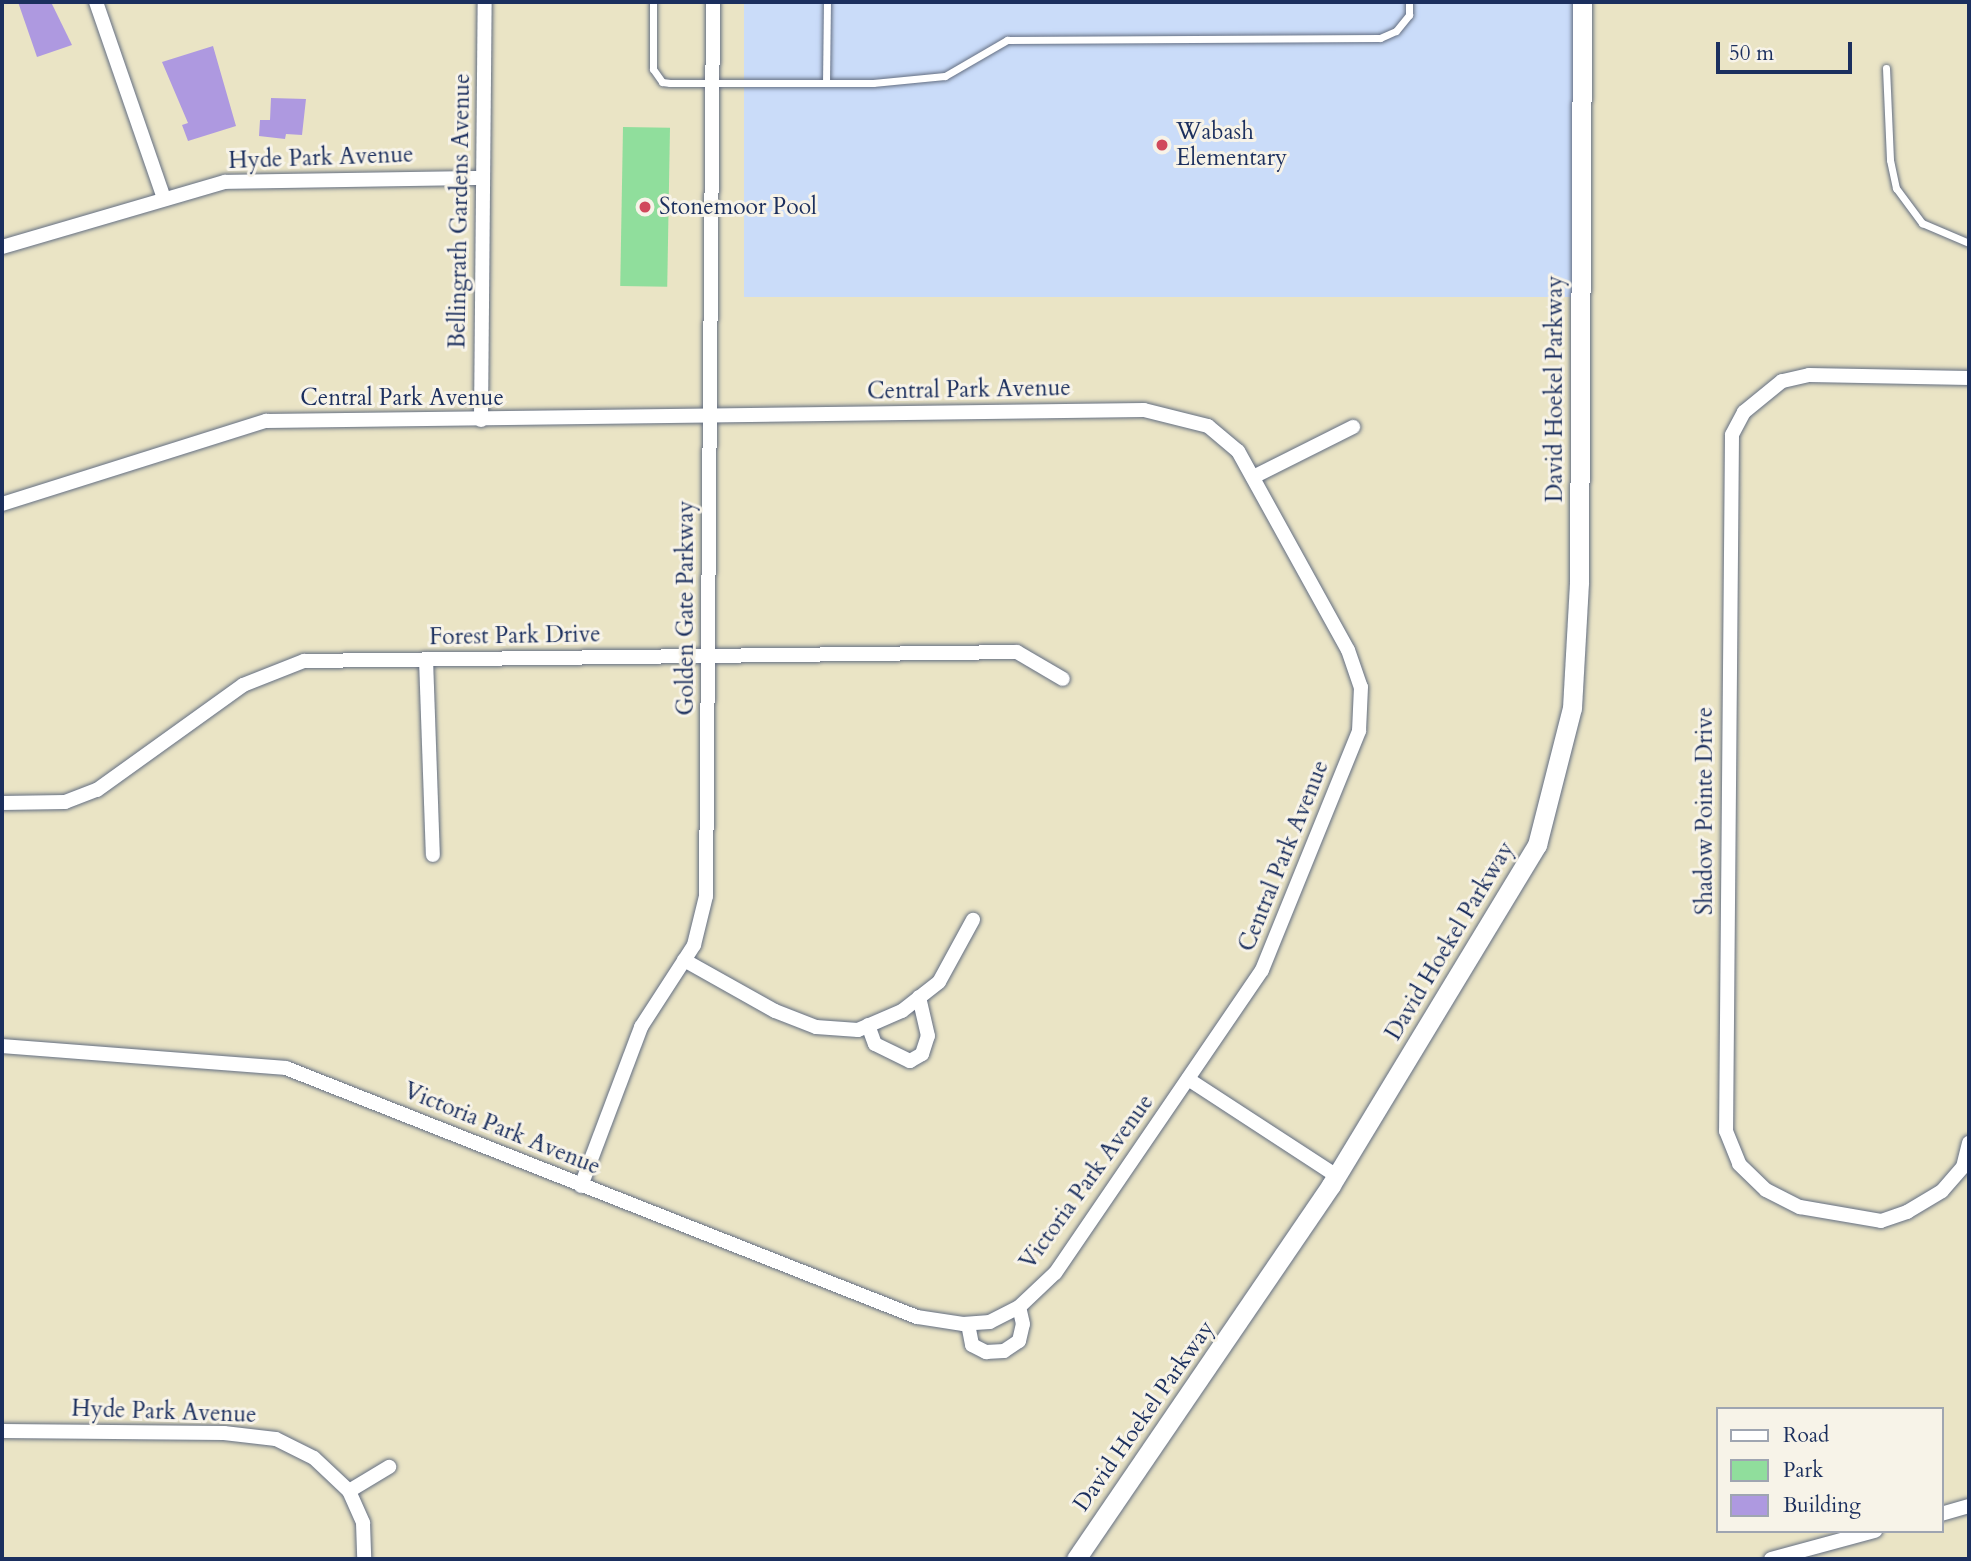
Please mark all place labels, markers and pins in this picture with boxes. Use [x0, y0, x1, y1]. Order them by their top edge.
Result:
place label: Wabash Elementary [1176, 118, 1287, 172]
marker: Wabash Elementary [1154, 137, 1170, 153]
place label: Stonemoor Pool [659, 193, 817, 221]
marker: Stonemoor Pool [637, 199, 653, 215]

